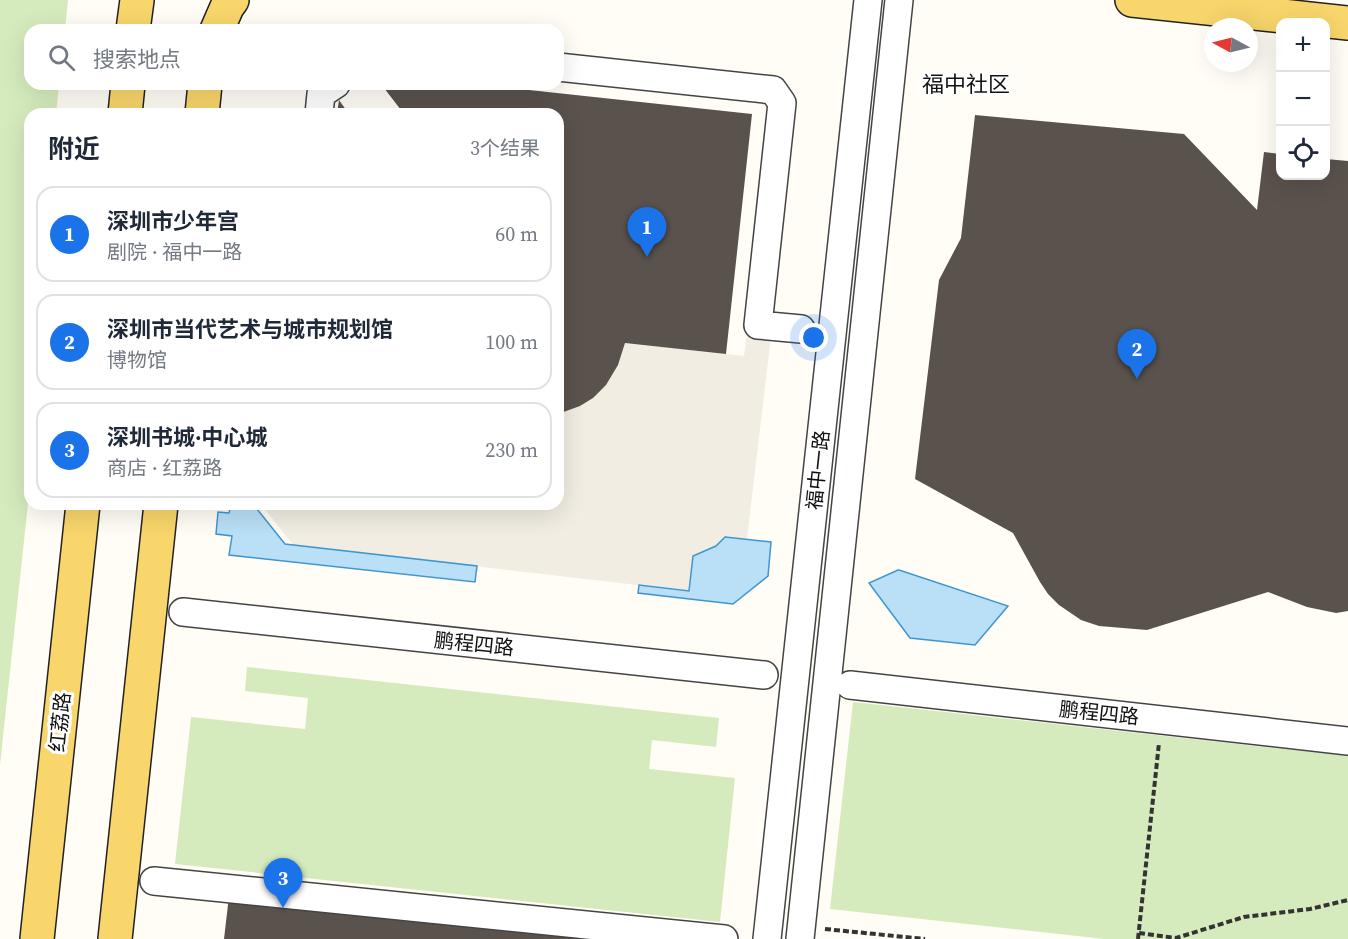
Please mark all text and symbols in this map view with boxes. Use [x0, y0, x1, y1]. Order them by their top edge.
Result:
north arrow [1204, 18, 1258, 72]
map controls [1276, 18, 1330, 180]
button: + [1276, 18, 1330, 72]
search box [24, 24, 564, 90]
icon: search [45, 41, 78, 74]
text: 搜索地点 [93, 44, 181, 74]
district label: 福中社区 [922, 69, 1010, 99]
button: − [1276, 72, 1330, 126]
button: locate [1276, 126, 1330, 180]
text: 附近 [48, 131, 100, 167]
text: 3个结果 [470, 134, 540, 162]
text: 深圳市少年宫 [107, 206, 239, 236]
pin: 1 [628, 208, 666, 257]
text: 1 [64, 220, 75, 248]
text: 60 m [495, 220, 538, 248]
text: 剧院 · 福中一路 [107, 238, 242, 266]
text: 深圳市当代艺术与城市规划馆 [107, 314, 393, 344]
your location [799, 323, 828, 352]
text: 2 [64, 328, 75, 356]
text: 100 m [485, 328, 538, 356]
pin: 2 [1118, 330, 1156, 379]
text: 博物馆 [107, 346, 167, 374]
text: 深圳书城·中心城 [107, 422, 268, 452]
street label: 福中一路 [800, 429, 836, 511]
text: 3 [64, 436, 75, 464]
text: 230 m [485, 436, 538, 464]
text: 商店 · 红荔路 [107, 454, 222, 482]
street label: 鹏程四路 [433, 626, 515, 662]
street label: 红荔路 [43, 691, 77, 753]
street label: 鹏程四路 [1058, 695, 1140, 731]
pin: 3 [264, 858, 302, 908]

